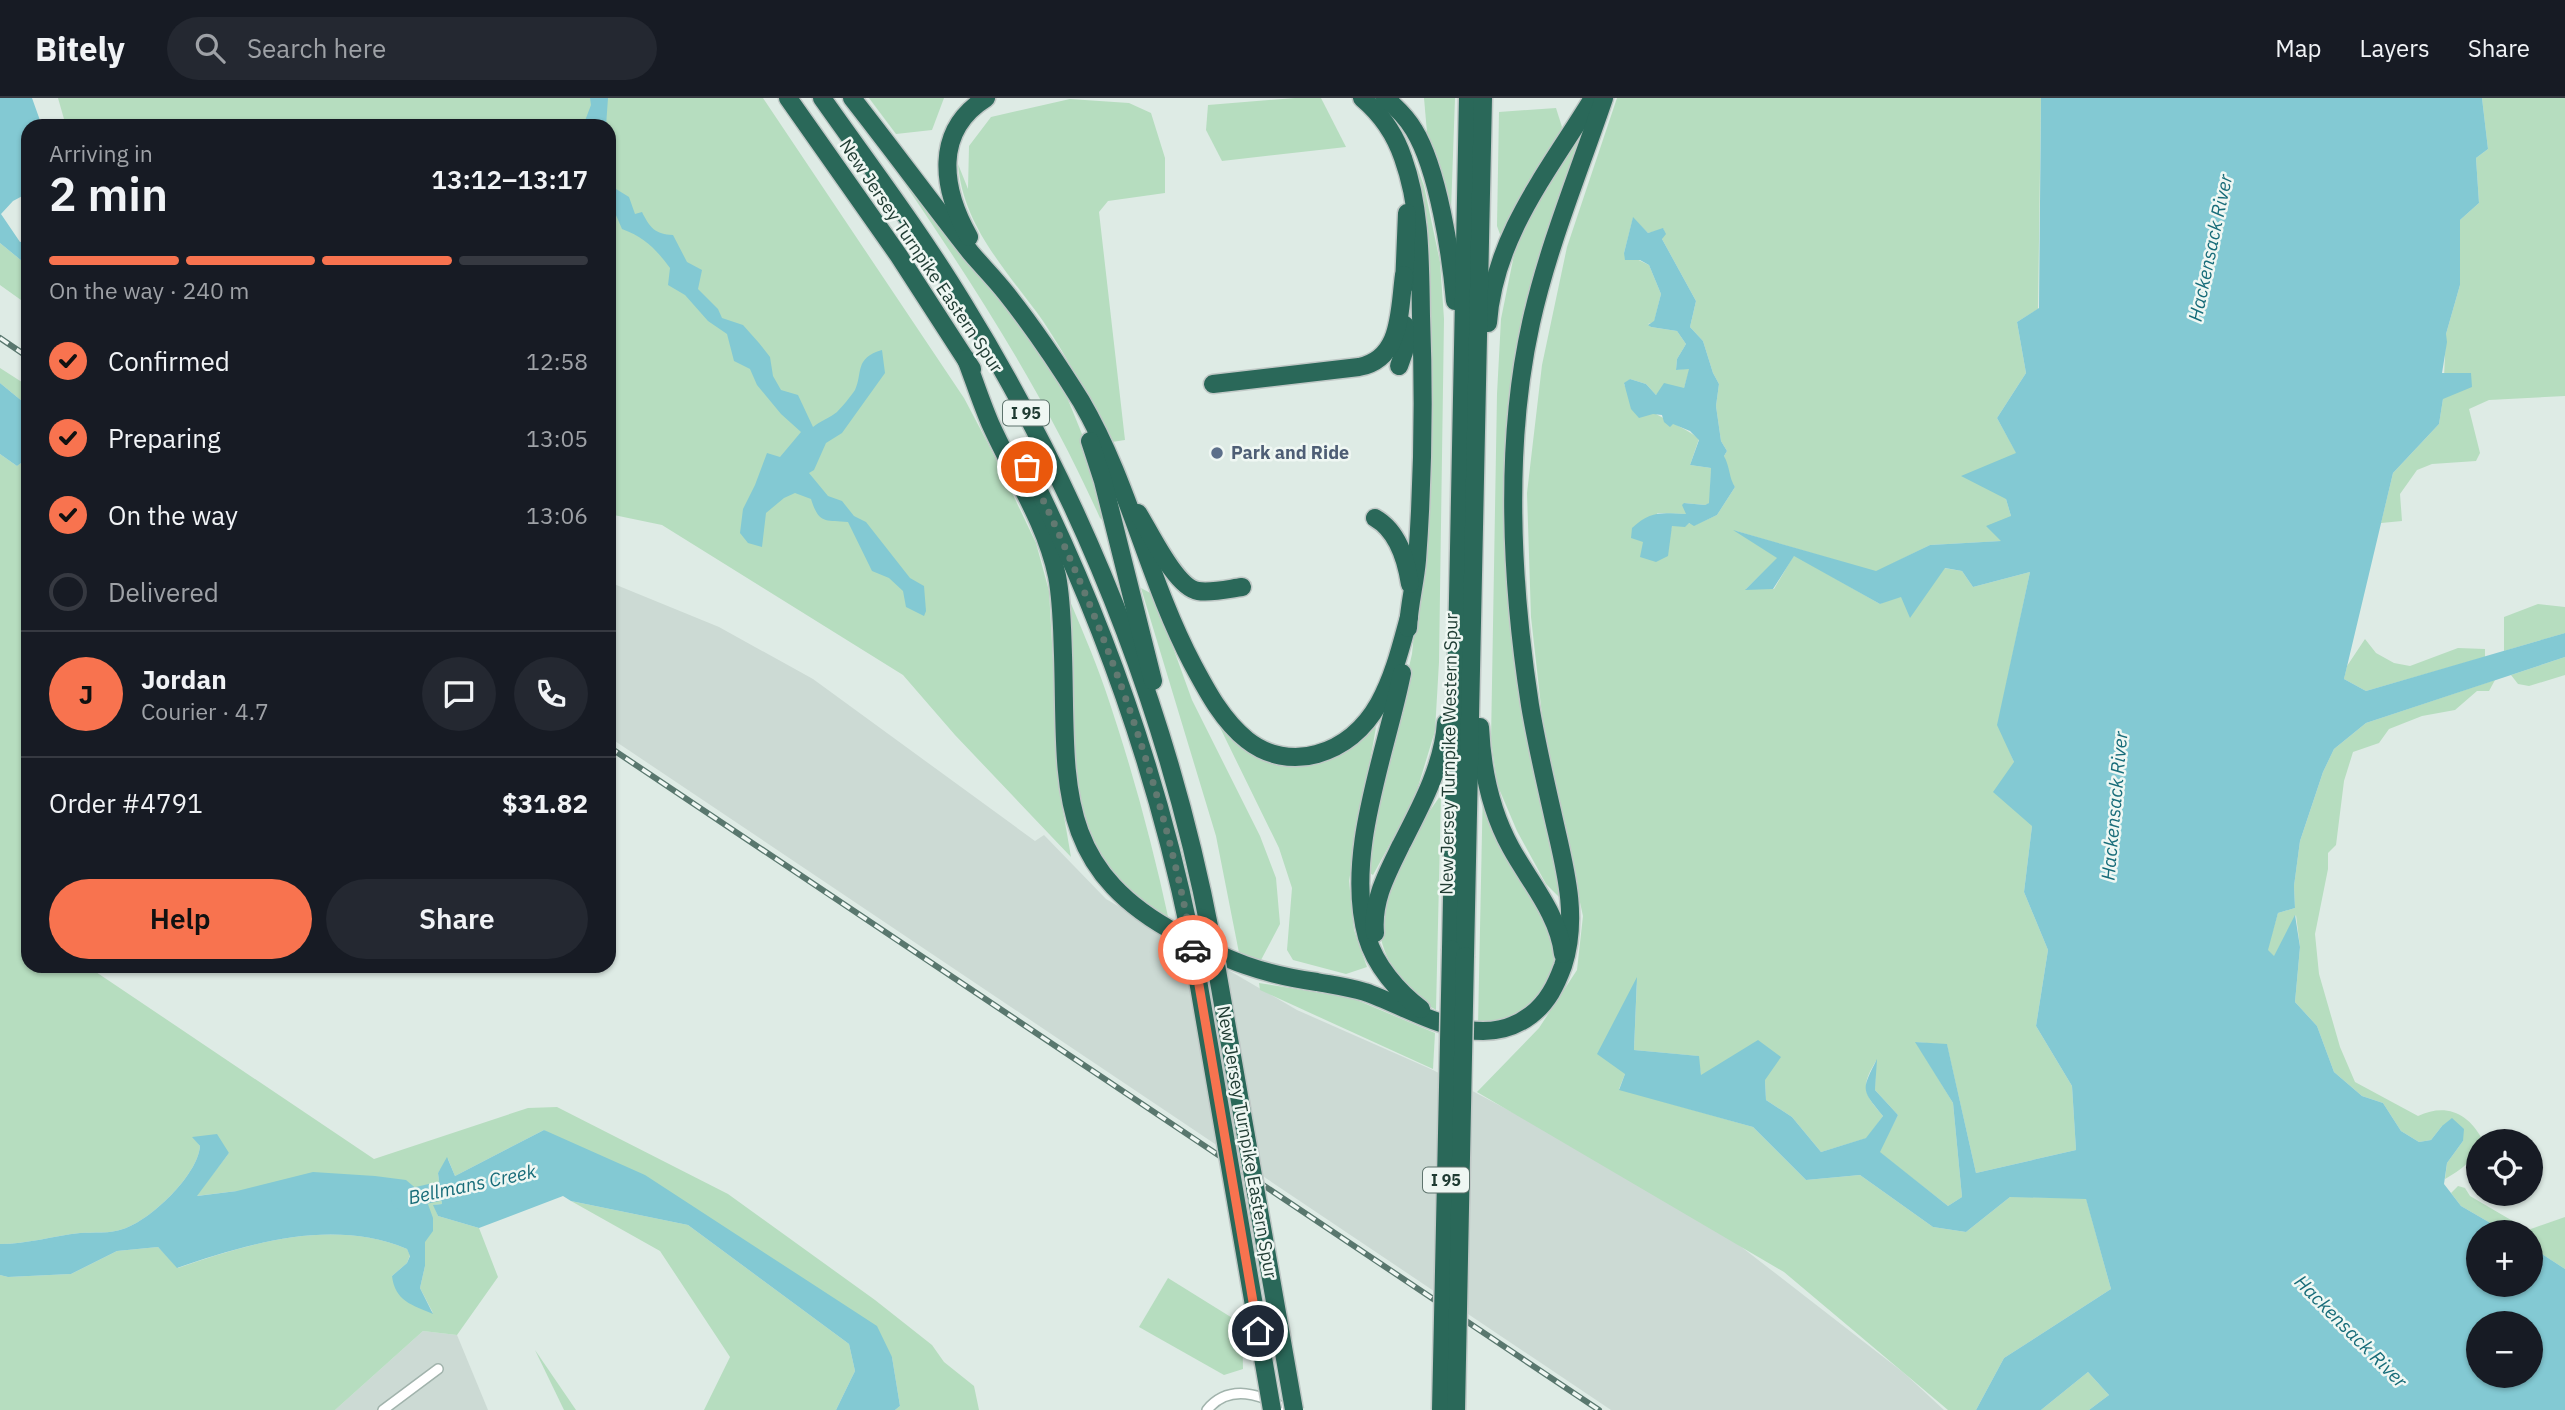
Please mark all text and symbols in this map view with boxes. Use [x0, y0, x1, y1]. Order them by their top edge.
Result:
search box [167, 17, 657, 80]
text: Bitely [35, 27, 125, 70]
icon: search [191, 29, 229, 67]
text: Search here [247, 31, 386, 65]
text: Map [2275, 32, 2322, 64]
text: Layers [2360, 32, 2430, 64]
text: Share [2468, 32, 2530, 64]
street label: New Jersey Turnpike Eastern Spur [835, 135, 1008, 377]
text: Arriving in [49, 138, 153, 168]
text: 13:12–13:17 [431, 162, 588, 196]
text: 2 min [49, 164, 168, 224]
water label: Hackensack River [2183, 171, 2238, 324]
text: On the way · 240 m [49, 275, 249, 305]
icon: check [49, 342, 87, 380]
text: Confirmed [108, 344, 230, 378]
text: 12:58 [526, 346, 588, 376]
road number: I 95 [1003, 400, 1049, 426]
icon: check [49, 419, 87, 457]
text: Preparing [108, 421, 221, 455]
text: 13:05 [526, 423, 588, 453]
pin [997, 437, 1057, 497]
place label: Park and Ride [1231, 441, 1349, 464]
marker: Park and Ride [1209, 445, 1225, 461]
icon: bag [1008, 448, 1046, 486]
icon: check [49, 496, 87, 534]
text: On the way [108, 498, 238, 532]
text: 13:06 [526, 500, 588, 530]
text: Delivered [108, 575, 219, 609]
street label: New Jersey Turnpike Western Spur [1435, 612, 1462, 895]
button: chat [422, 657, 496, 731]
button: phone [514, 657, 588, 731]
text: Jordan [141, 662, 227, 696]
text: J [79, 677, 93, 711]
text: Courier · 4.7 [141, 696, 269, 726]
water label: Hackensack River [2096, 729, 2133, 882]
text: Order #4791 [49, 786, 203, 820]
text: $31.82 [502, 786, 588, 820]
button: Help [49, 879, 312, 959]
button: Share [326, 879, 588, 959]
courier [1158, 915, 1228, 985]
icon: car [1174, 931, 1212, 969]
street label: New Jersey Turnpike Eastern Spur [1212, 1004, 1283, 1280]
map controls [2466, 1129, 2543, 1388]
button: locate [2466, 1129, 2543, 1206]
water label: Bellmans Creek [406, 1158, 539, 1209]
road number: I 95 [1423, 1168, 1469, 1192]
button: + [2466, 1220, 2543, 1297]
water label: Hackensack River [2290, 1270, 2413, 1393]
pin [1228, 1301, 1288, 1361]
button: − [2466, 1311, 2543, 1388]
icon: home [1239, 1312, 1277, 1350]

